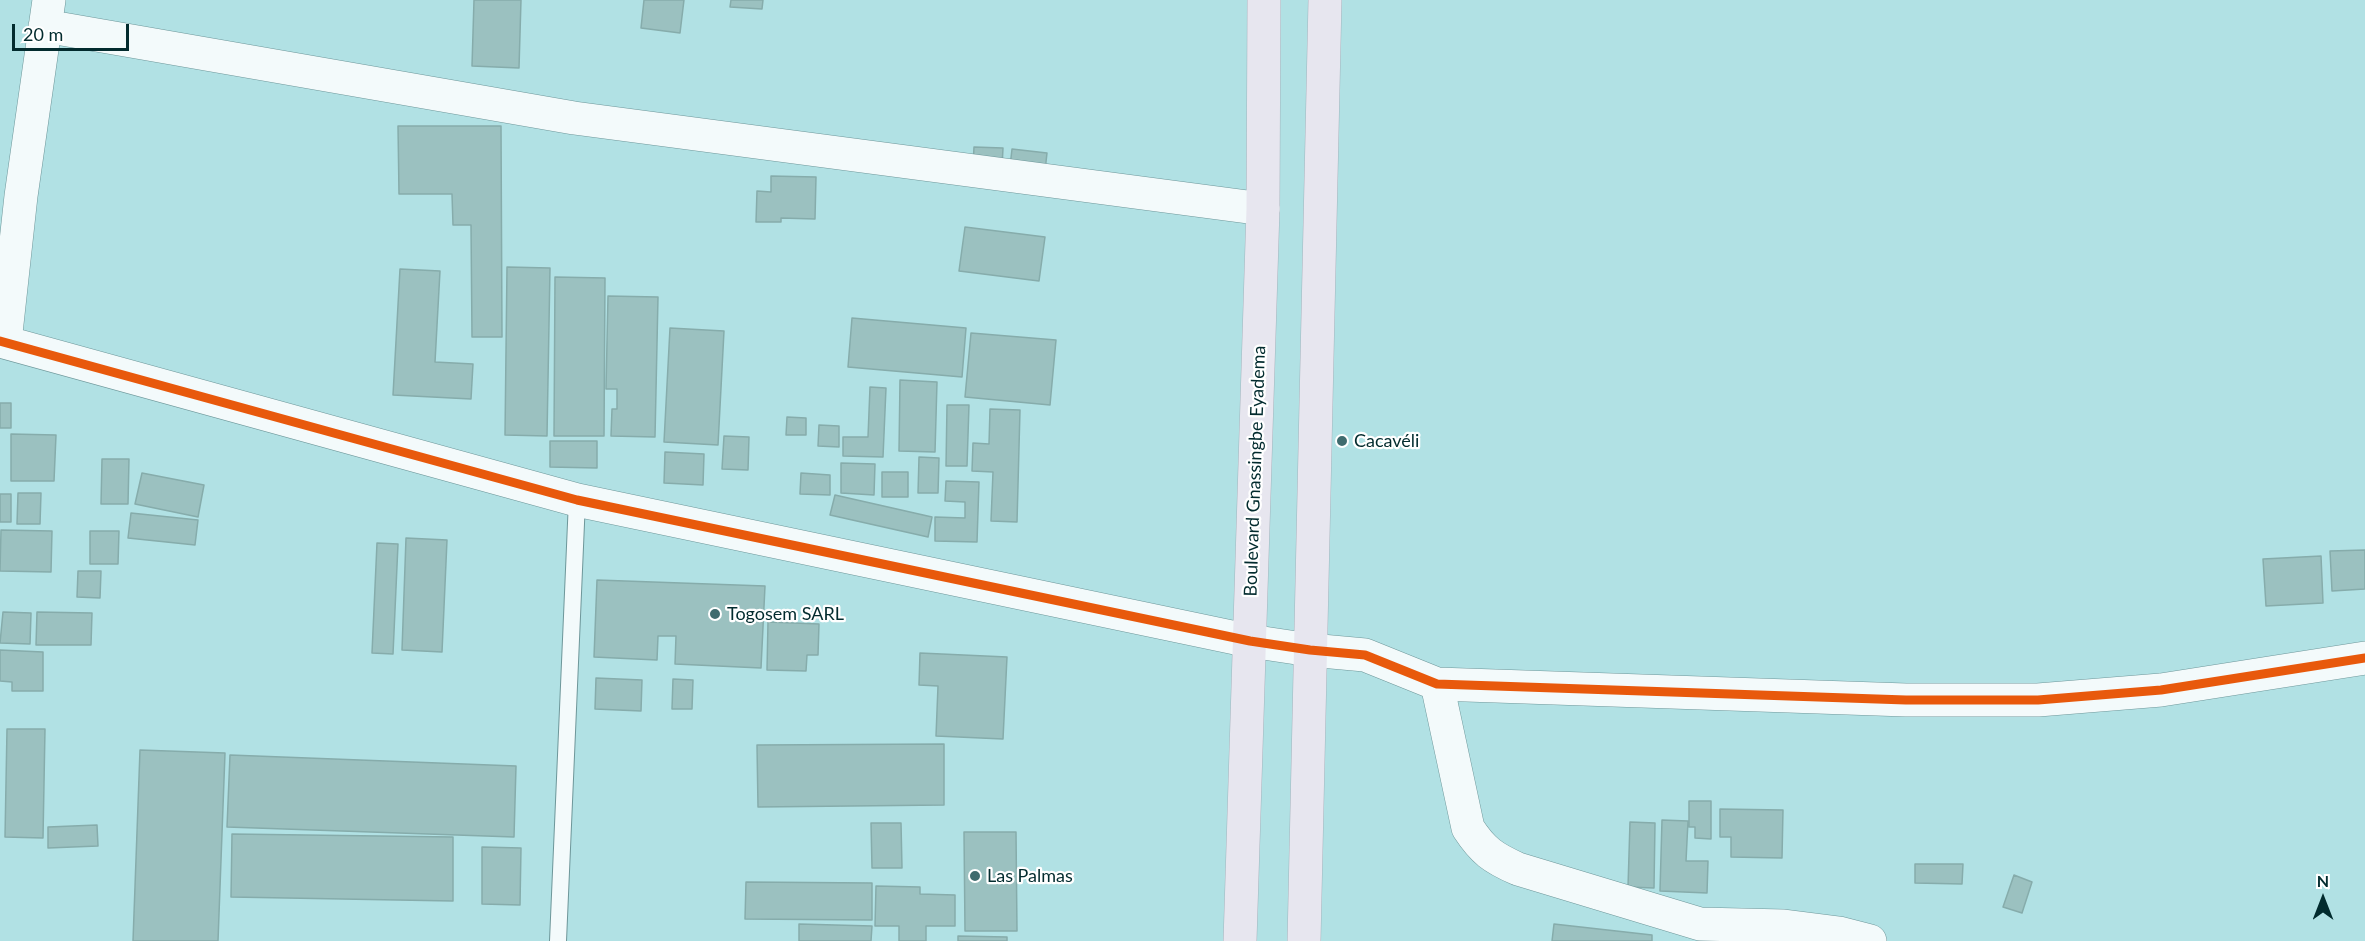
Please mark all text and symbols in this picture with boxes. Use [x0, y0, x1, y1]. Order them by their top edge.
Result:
scale bar [15, 12, 132, 50]
text: 20 m [23, 23, 63, 45]
street label: Boulevard Gnassingbe Eyadema [1240, 345, 1270, 597]
place label: Cacavéli [1354, 430, 1419, 452]
marker: Cacavéli [1335, 434, 1349, 448]
place label: Togosem SARL [727, 603, 844, 625]
marker: Togosem SARL [708, 607, 722, 621]
place label: Las Palmas [987, 865, 1073, 887]
marker: Las Palmas [968, 869, 982, 883]
north arrow [2293, 869, 2353, 929]
text: N [2317, 871, 2329, 890]

